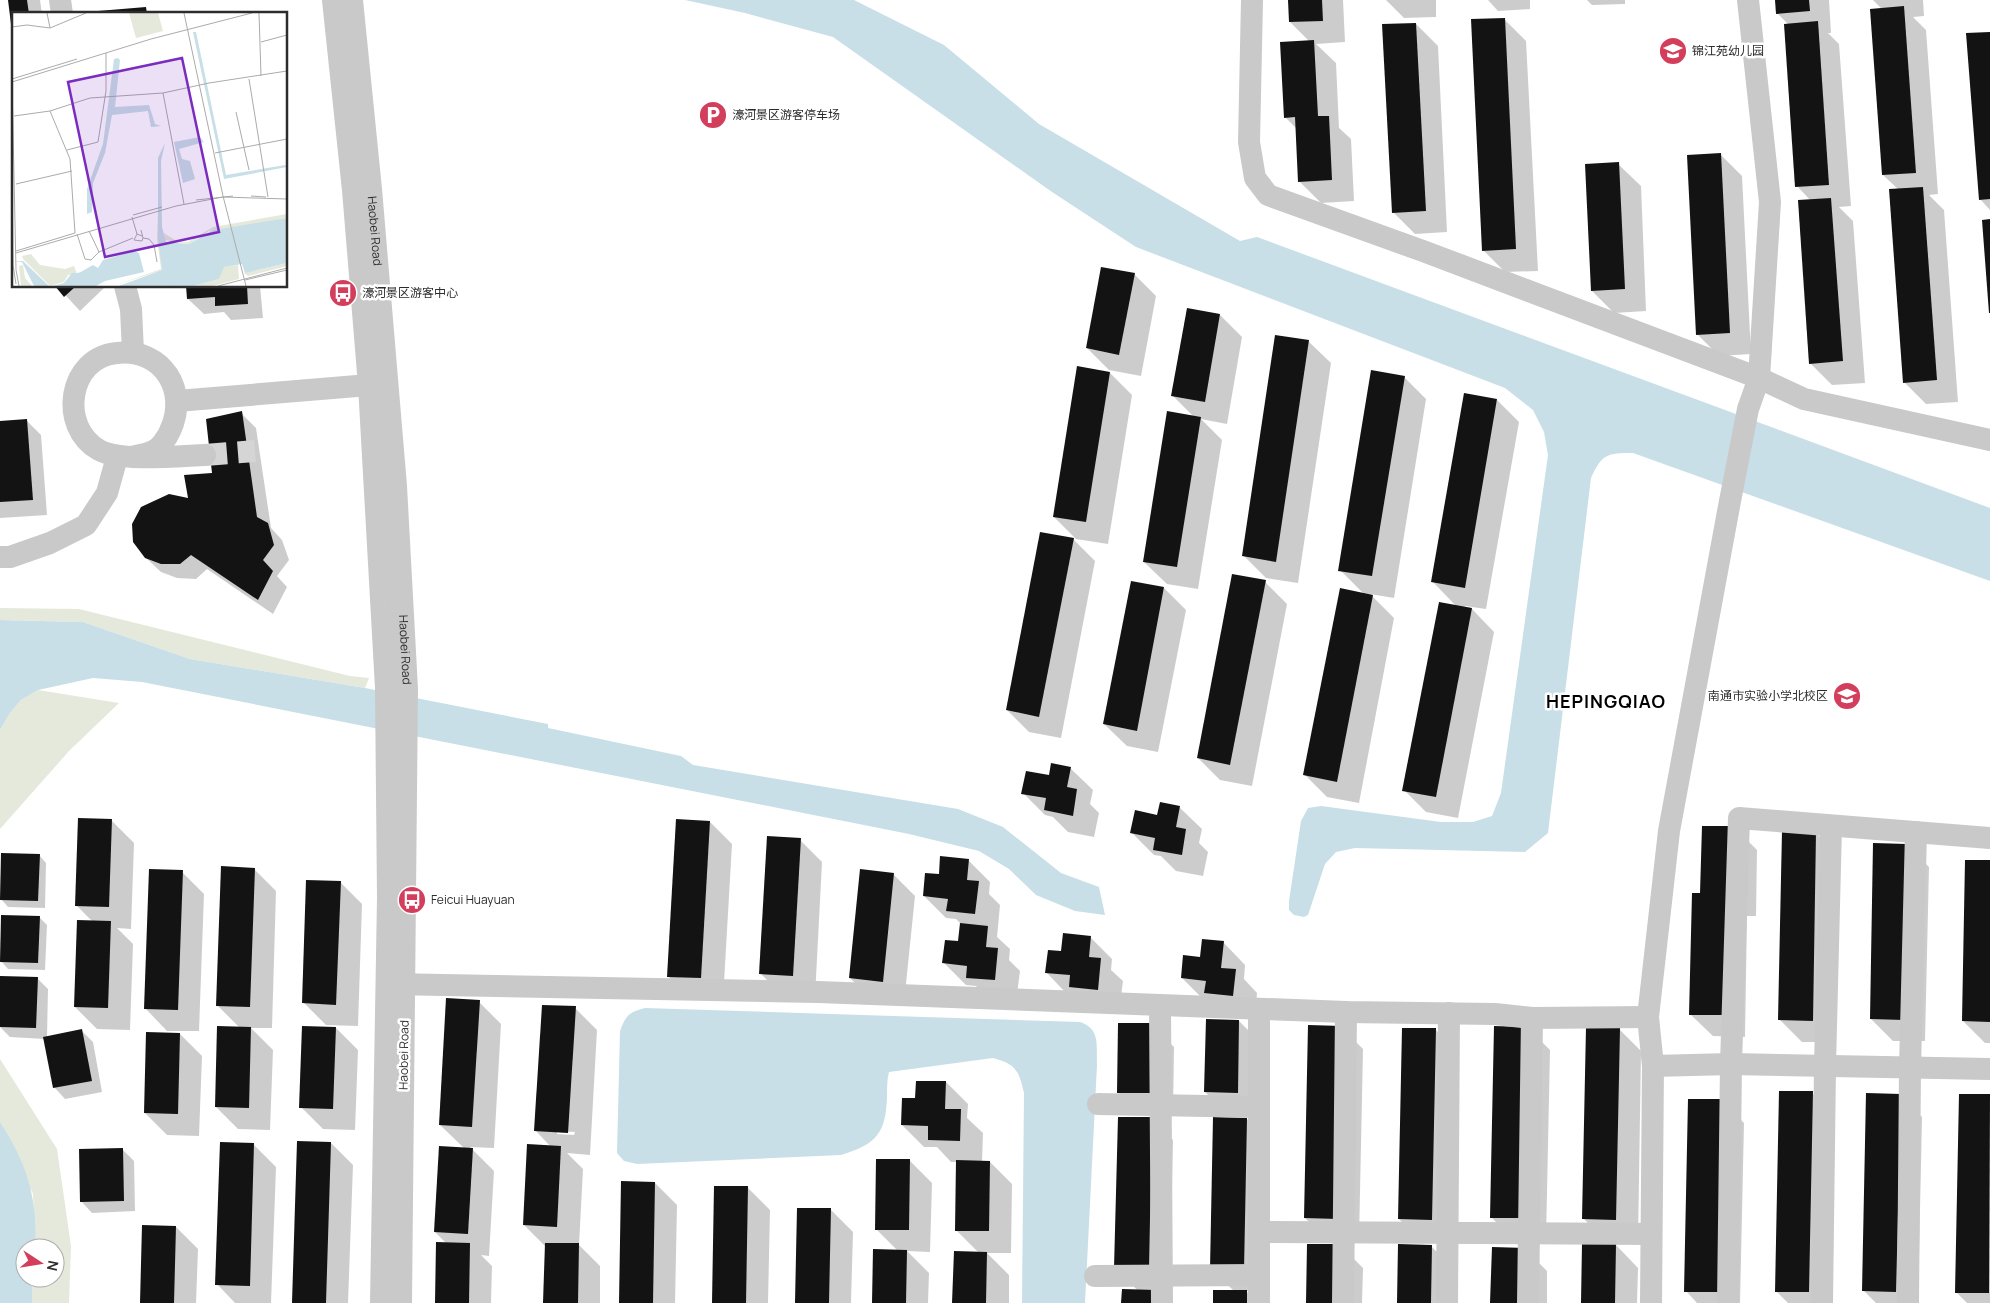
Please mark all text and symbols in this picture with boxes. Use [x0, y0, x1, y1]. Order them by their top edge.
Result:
inset map [12, 12, 288, 288]
school or university icon: 锦江苑幼儿园 [1658, 36, 1688, 66]
place label: 锦江苑幼儿园 [1692, 42, 1764, 59]
parking icon: 濠河景区游客停车场 [698, 100, 728, 130]
place label: 濠河景区游客停车场 [732, 106, 840, 123]
street label: Haobei Road [364, 195, 386, 266]
bus stop icon: 濠河景区游客中心 [328, 278, 358, 308]
place label: 濠河景区游客中心 [362, 284, 458, 301]
street label: Haobei Road [395, 614, 416, 685]
school or university icon: 南通市实验小学北校区 [1832, 681, 1862, 711]
place label: 南通市实验小学北校区 [1708, 687, 1828, 704]
district label: HEPINGQIAO [1546, 689, 1666, 713]
bus stop icon: Feicui Huayuan [397, 885, 427, 915]
place label: Feicui Huayuan [431, 891, 515, 908]
street label: Haobei Road [394, 1020, 413, 1090]
north arrow [15, 1238, 65, 1288]
text: N [43, 1259, 64, 1273]

